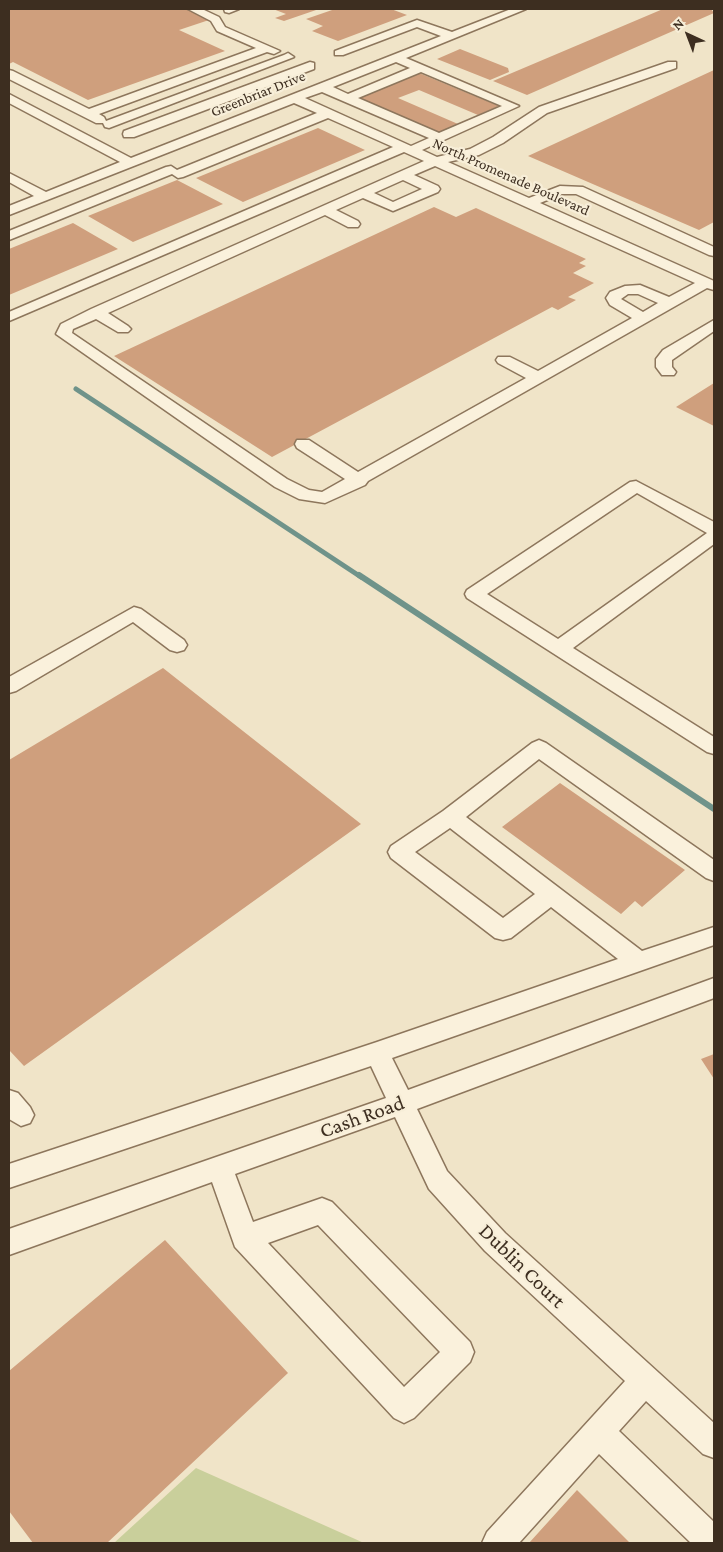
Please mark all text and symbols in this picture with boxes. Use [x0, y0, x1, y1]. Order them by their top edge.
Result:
north arrow [663, 10, 713, 60]
text: N [669, 15, 687, 33]
street label: Greenbriar Drive [208, 67, 308, 121]
street label: North Promenade Boulevard [430, 134, 592, 220]
street label: Cash Road [316, 1090, 408, 1144]
street label: Dublin Court [474, 1219, 570, 1313]

